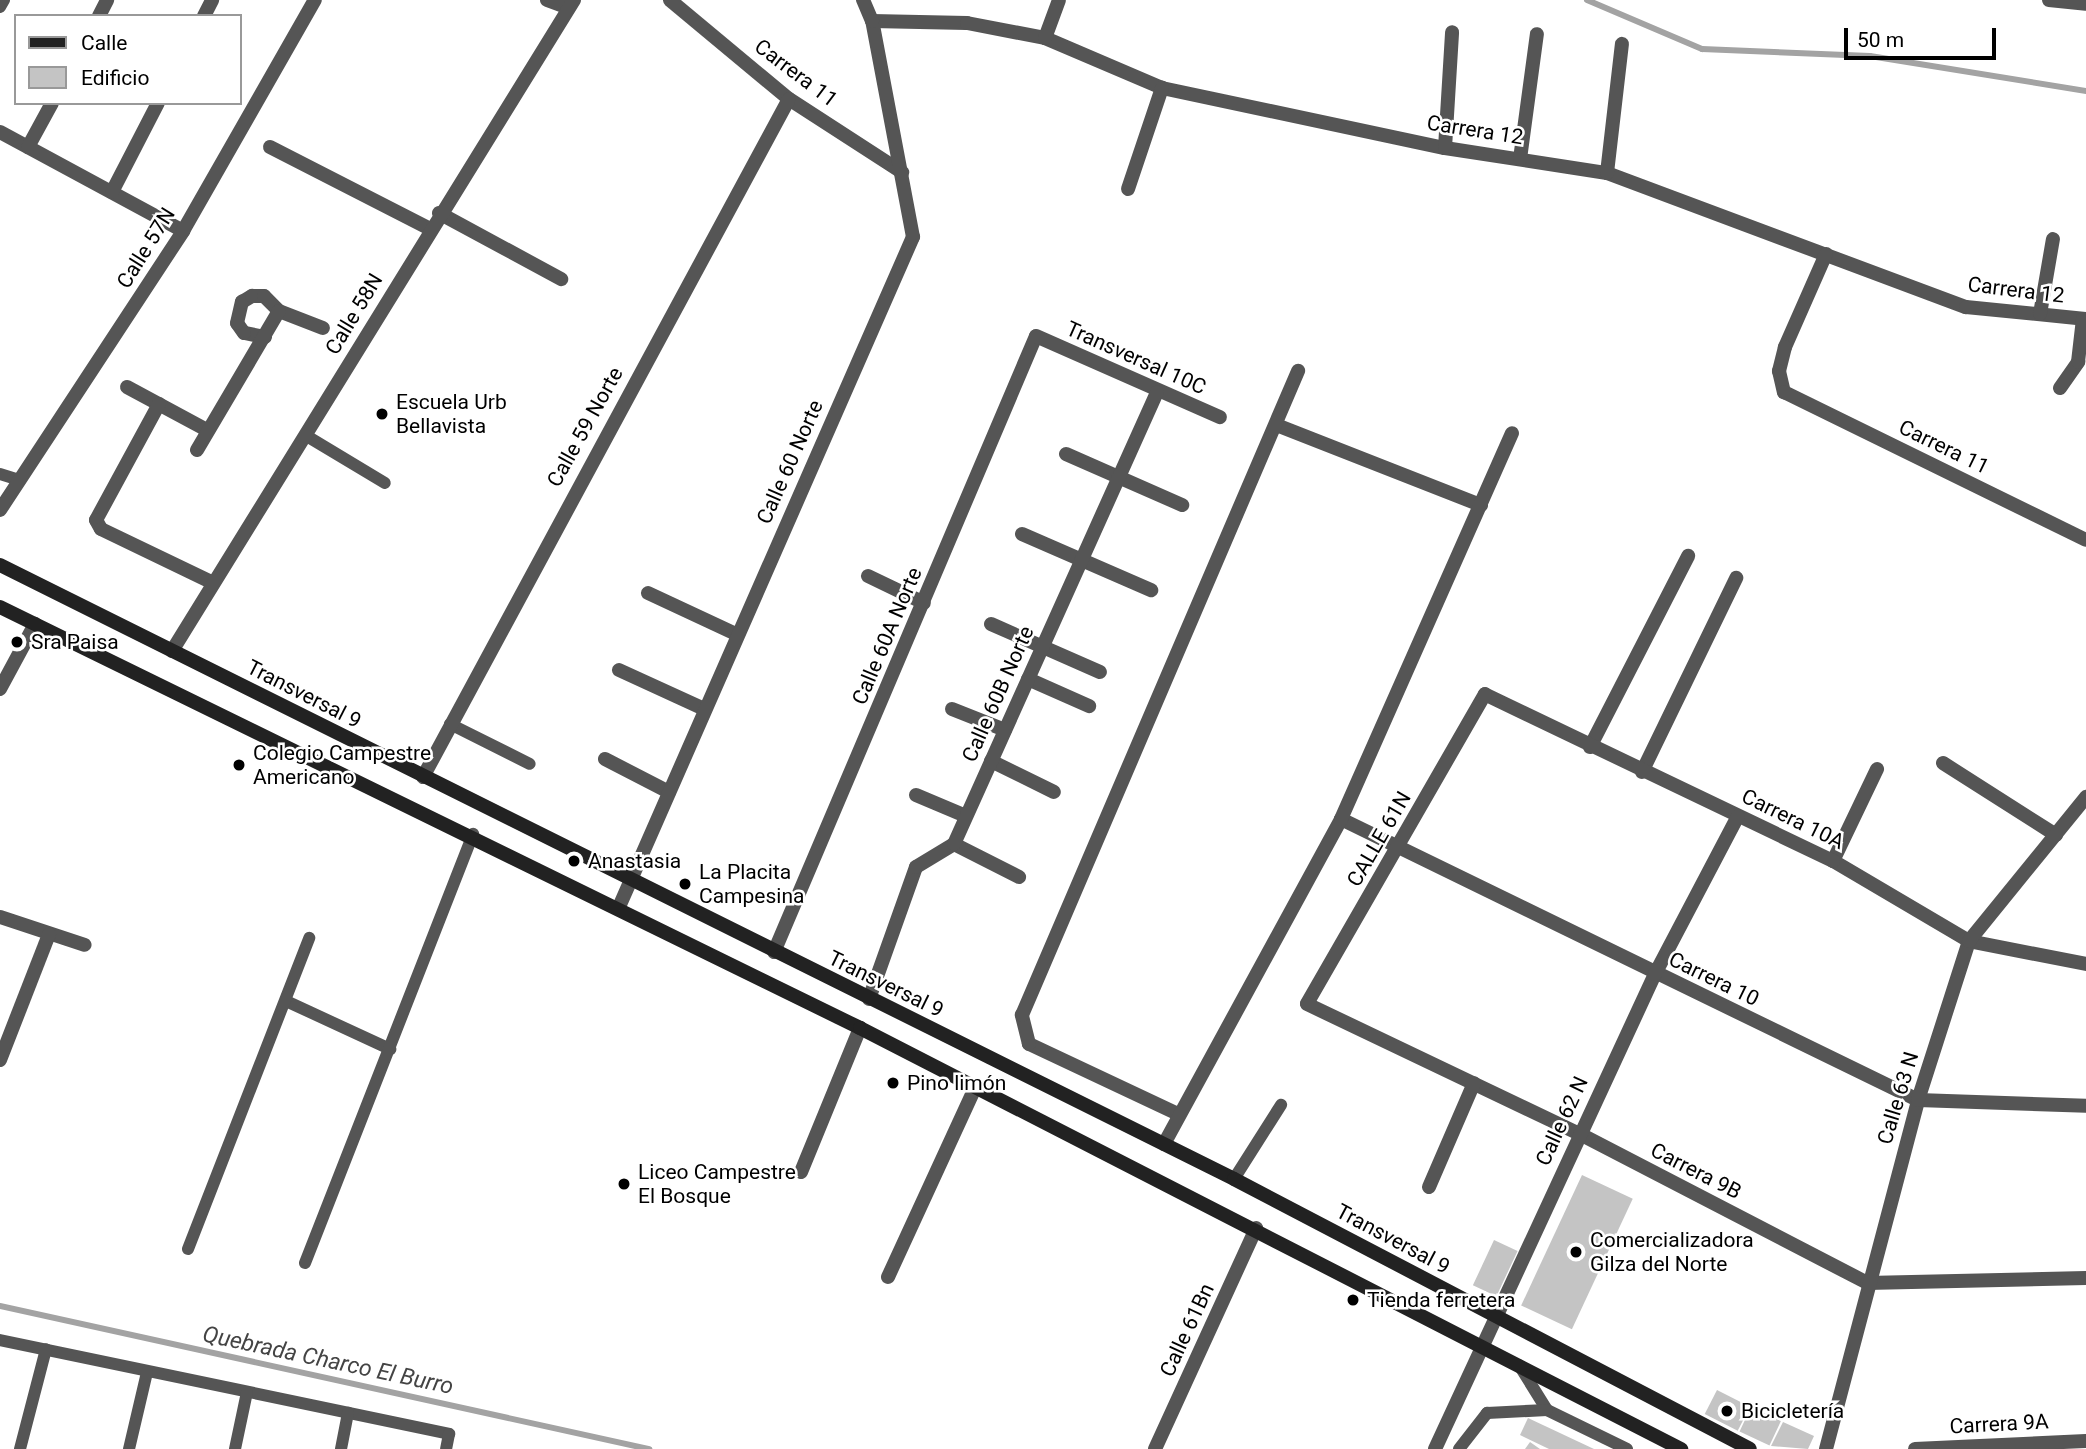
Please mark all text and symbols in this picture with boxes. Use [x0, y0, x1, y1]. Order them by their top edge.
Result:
legend [14, 14, 242, 105]
scale bar [1848, 14, 2000, 58]
text: 50 m [1857, 28, 1904, 52]
text: Calle [81, 31, 127, 55]
street label: Carrera 11 [750, 34, 842, 112]
text: Edificio [81, 66, 149, 90]
street label: Carrera 12 [1425, 110, 1525, 150]
street label: Calle 57N [111, 203, 181, 293]
street label: Calle 58N [320, 269, 388, 359]
street label: Carrera 12 [1966, 272, 2066, 308]
street label: Transversal 10C [1062, 316, 1210, 400]
street label: Calle 59 Norte [542, 363, 628, 491]
place label: Escuela Urb Bellavista [396, 389, 507, 439]
street label: Calle 60 Norte [751, 396, 829, 528]
marker: Escuela Urb Bellavista [374, 406, 390, 422]
street label: Carrera 11 [1895, 414, 1993, 480]
street label: Calle 60A Norte [847, 564, 927, 708]
street label: Calle 60B Norte [957, 622, 1039, 766]
place label: Sra Paisa [31, 629, 119, 655]
marker: Sra Paisa [9, 634, 25, 650]
street label: Transversal 9 [243, 654, 365, 734]
place label: Colegio Campestre Americano [253, 740, 431, 790]
marker: Colegio Campestre Americano [231, 757, 247, 773]
street label: Carrera 10A [1738, 783, 1848, 855]
street label: CALLE 61N [1342, 787, 1416, 891]
place label: Anastasia [588, 848, 681, 874]
marker: Anastasia [566, 853, 582, 869]
place label: La Placita Campesina [699, 859, 804, 909]
marker: La Placita Campesina [677, 876, 693, 892]
street label: Transversal 9 [824, 945, 948, 1023]
street label: Carrera 10 [1665, 946, 1763, 1012]
street label: Calle 63 N [1872, 1049, 1924, 1147]
place label: Pino limón [907, 1070, 1006, 1096]
street label: Calle 62 N [1530, 1072, 1594, 1170]
marker: Pino limón [885, 1075, 901, 1091]
street label: Carrera 9B [1646, 1137, 1746, 1205]
place label: Liceo Campestre El Bosque [638, 1159, 796, 1209]
marker: Liceo Campestre El Bosque [616, 1176, 632, 1192]
street label: Transversal 9 [1332, 1199, 1454, 1279]
place label: Comercializadora Gilza del Norte [1590, 1227, 1754, 1277]
marker: Comercializadora Gilza del Norte [1568, 1244, 1584, 1260]
street label: Calle 61Bn [1154, 1279, 1220, 1381]
place label: Tienda ferretera [1367, 1287, 1515, 1313]
marker: Tienda ferretera [1345, 1292, 1361, 1308]
water label: Quebrada Charco El Burro [200, 1321, 456, 1401]
place label: Bicicletería [1741, 1398, 1844, 1424]
marker: Bicicletería [1719, 1403, 1735, 1419]
street label: Carrera 9A [1949, 1409, 2049, 1439]

